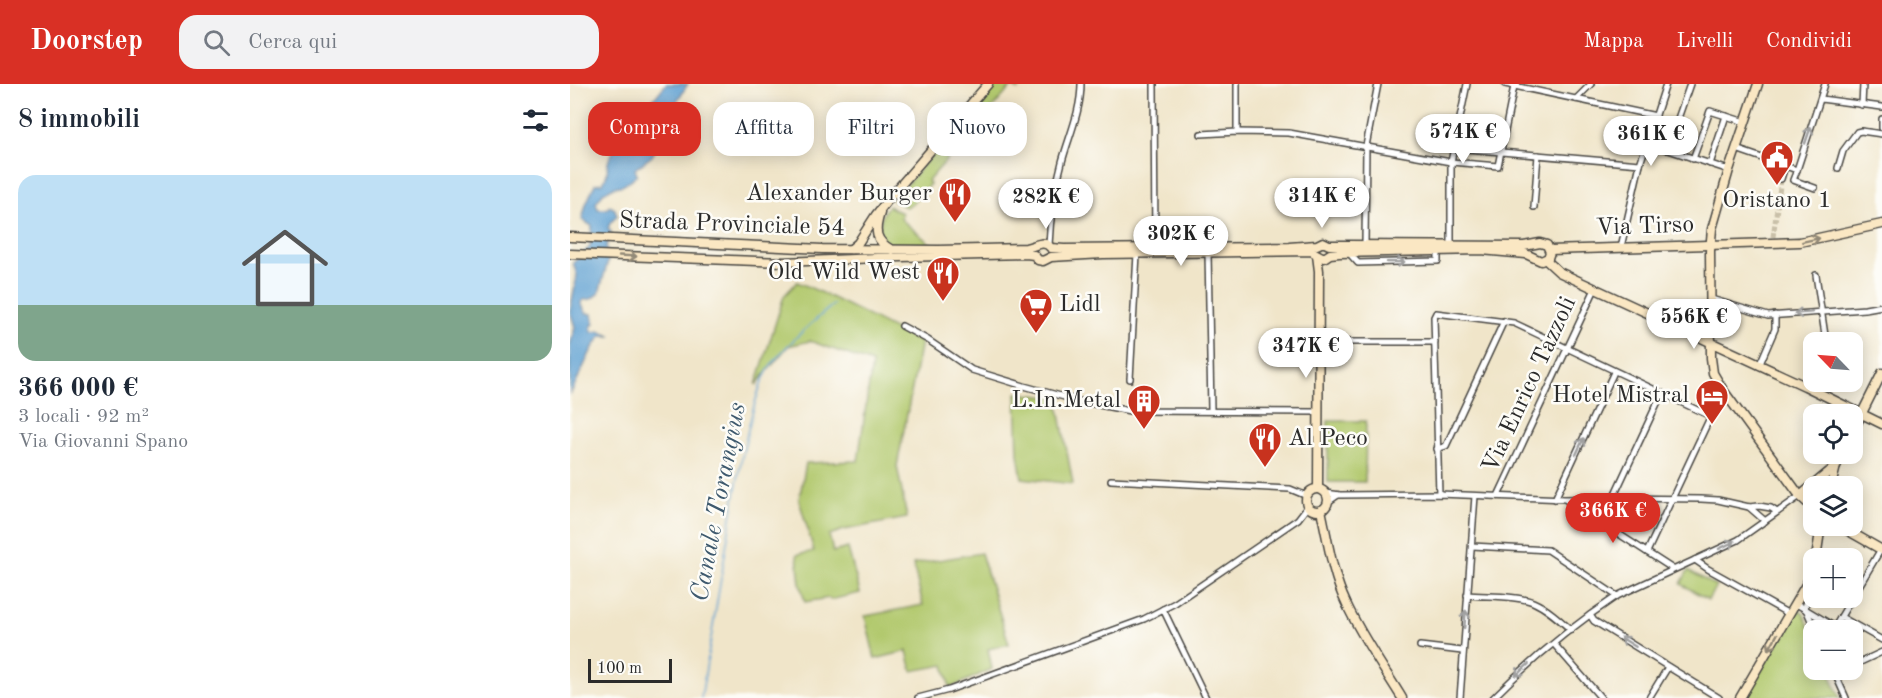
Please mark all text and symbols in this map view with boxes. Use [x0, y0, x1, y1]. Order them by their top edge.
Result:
search box [179, 15, 599, 69]
icon: search [200, 26, 233, 59]
text: Doorstep [30, 28, 143, 56]
text: Cerca qui [248, 31, 337, 53]
text: Mappa [1583, 31, 1644, 52]
text: Livelli [1677, 31, 1733, 52]
text: Condividi [1766, 31, 1852, 52]
chip: Compra [588, 102, 701, 156]
chip: Affitta [713, 102, 814, 156]
chip: Filtri [826, 102, 915, 156]
chip: Nuovo [927, 102, 1027, 156]
icon: filters [519, 104, 552, 137]
text: 8 immobili [18, 107, 140, 133]
pin: 574K € [1414, 114, 1512, 165]
pin: 361K € [1602, 116, 1700, 167]
text: 574K € [1429, 123, 1497, 143]
text: 361K € [1617, 125, 1685, 145]
one-way arrow [1804, 126, 1815, 145]
public building icon: Oristano 1 [1759, 139, 1795, 186]
restaurant icon: Alexander Burger [937, 176, 973, 223]
pin: 314K € [1273, 178, 1371, 229]
pin: 282K € [997, 179, 1095, 230]
place label: Alexander Burger [746, 182, 932, 206]
text: 314K € [1288, 187, 1356, 207]
text: 282K € [1012, 188, 1080, 208]
place label: Oristano 1 [1722, 189, 1832, 213]
street label: Strada Provinciale 54 [619, 209, 845, 241]
street label: Via Tirso [1595, 213, 1695, 241]
icon: home [231, 214, 339, 322]
pin: 302K € [1132, 216, 1230, 267]
text: 302K € [1147, 225, 1215, 245]
one-way arrow [1800, 234, 1820, 245]
one-way arrow [618, 251, 638, 262]
restaurant icon: Old Wild West [925, 255, 961, 302]
one-way arrow [1386, 256, 1406, 268]
place label: Old Wild West [768, 261, 920, 285]
supermarket icon: Lidl [1018, 287, 1054, 334]
place label: Lidl [1059, 293, 1101, 317]
street label: Via Enrico Tazzoli [1479, 293, 1581, 477]
pin: 556K € [1645, 299, 1743, 350]
text: 556K € [1660, 308, 1728, 328]
one-way arrow [1794, 308, 1813, 319]
pin: 347K € [1257, 328, 1355, 379]
north arrow [1803, 332, 1863, 392]
map controls [1803, 332, 1863, 680]
text: 347K € [1272, 337, 1340, 357]
text: 366 000 € [18, 376, 138, 402]
hotel icon: Hotel Mistral [1694, 378, 1730, 425]
building icon: L.In.Metal [1126, 383, 1162, 430]
place label: Hotel Mistral [1552, 384, 1689, 408]
place label: L.In.Metal [1011, 389, 1121, 413]
water label: Canale Torangius [687, 400, 751, 604]
button: locate [1803, 404, 1863, 464]
text: 3 locali · 92 m² [18, 407, 149, 427]
restaurant icon: Al Peco [1247, 421, 1283, 468]
place label: Al Peco [1288, 427, 1368, 451]
text: Via Giovanni Spano [18, 432, 188, 452]
one-way arrow [1574, 437, 1586, 455]
button: layers [1803, 476, 1863, 536]
pin: 366K € [1564, 493, 1662, 544]
text: 366K € [1579, 502, 1647, 522]
one-way arrow [1717, 539, 1735, 551]
button: + [1803, 548, 1863, 608]
one-way arrow [1460, 609, 1471, 629]
button: − [1803, 620, 1863, 680]
one-way arrow [1767, 633, 1779, 650]
one-way arrow [1620, 635, 1637, 647]
scale bar [588, 656, 672, 684]
text: 100 m [597, 661, 642, 677]
one-way arrow [1515, 662, 1530, 677]

